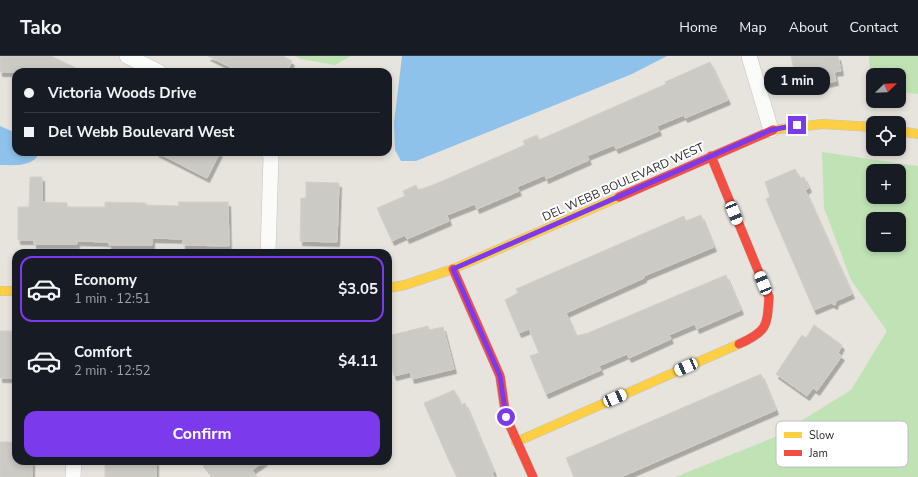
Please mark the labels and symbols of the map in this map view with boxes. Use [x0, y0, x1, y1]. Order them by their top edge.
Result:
callout: 1 min [764, 67, 830, 95]
north arrow [866, 68, 906, 108]
route end [788, 116, 806, 134]
street label: DEL WEBB BOULEVARD WEST [540, 139, 707, 225]
car [724, 200, 744, 226]
car [753, 270, 773, 296]
car [673, 357, 699, 377]
car [602, 388, 628, 408]
route start [497, 408, 515, 426]
legend [776, 421, 908, 467]
text: Slow [809, 428, 834, 443]
text: Jam [808, 446, 828, 461]

